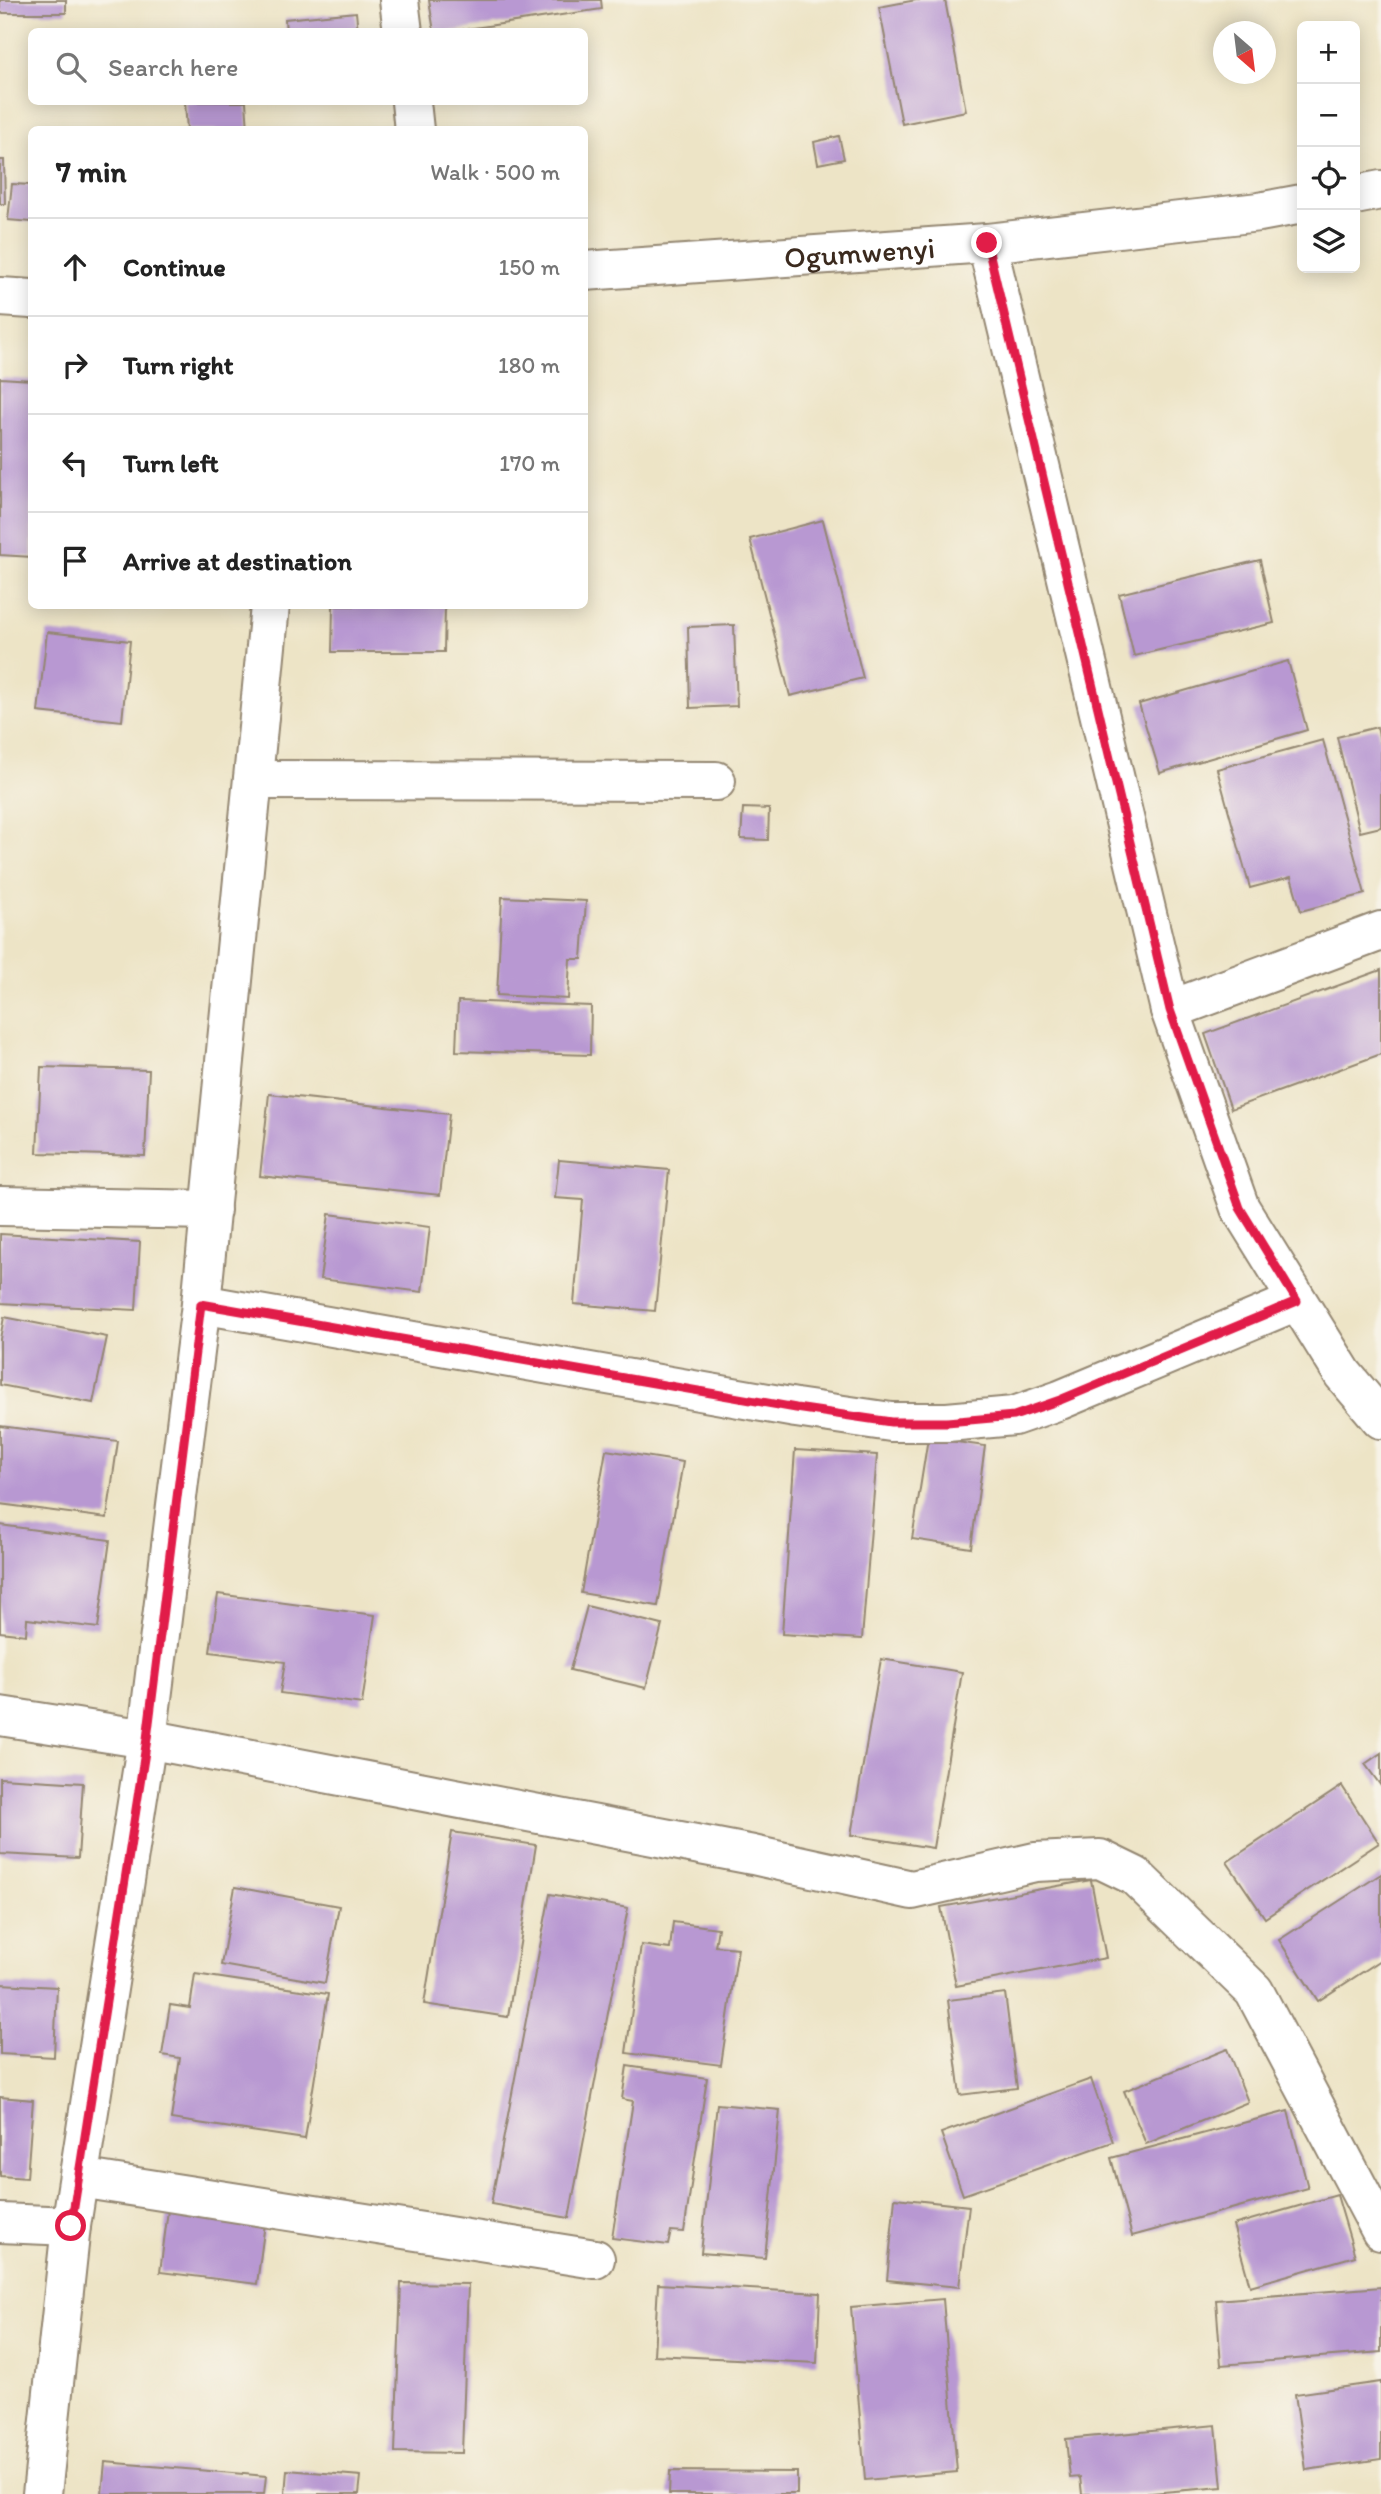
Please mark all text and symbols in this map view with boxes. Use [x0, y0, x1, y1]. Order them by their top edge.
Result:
north arrow [1213, 21, 1276, 84]
map controls [1297, 21, 1360, 273]
button: + [1297, 21, 1360, 84]
search box [28, 28, 588, 105]
icon: search [52, 48, 90, 86]
text: Search here [108, 51, 238, 83]
button: − [1297, 84, 1360, 147]
button: locate [1297, 147, 1360, 210]
text: 7 min [56, 153, 127, 190]
text: Walk · 500 m [430, 158, 560, 186]
button: layers [1297, 210, 1360, 273]
route end [971, 227, 1002, 258]
street label: Ogumwenyi [783, 228, 936, 276]
icon: ahead [56, 248, 94, 286]
text: Continue [123, 251, 226, 283]
text: 150 m [499, 253, 560, 281]
icon: right [56, 346, 94, 384]
text: Turn right [123, 349, 234, 381]
text: 180 m [498, 351, 560, 379]
icon: left [56, 444, 94, 482]
text: Turn left [123, 447, 219, 479]
text: 170 m [499, 449, 560, 477]
icon: arrive [56, 542, 94, 580]
text: Arrive at destination [123, 545, 352, 577]
route start [55, 2210, 86, 2241]

